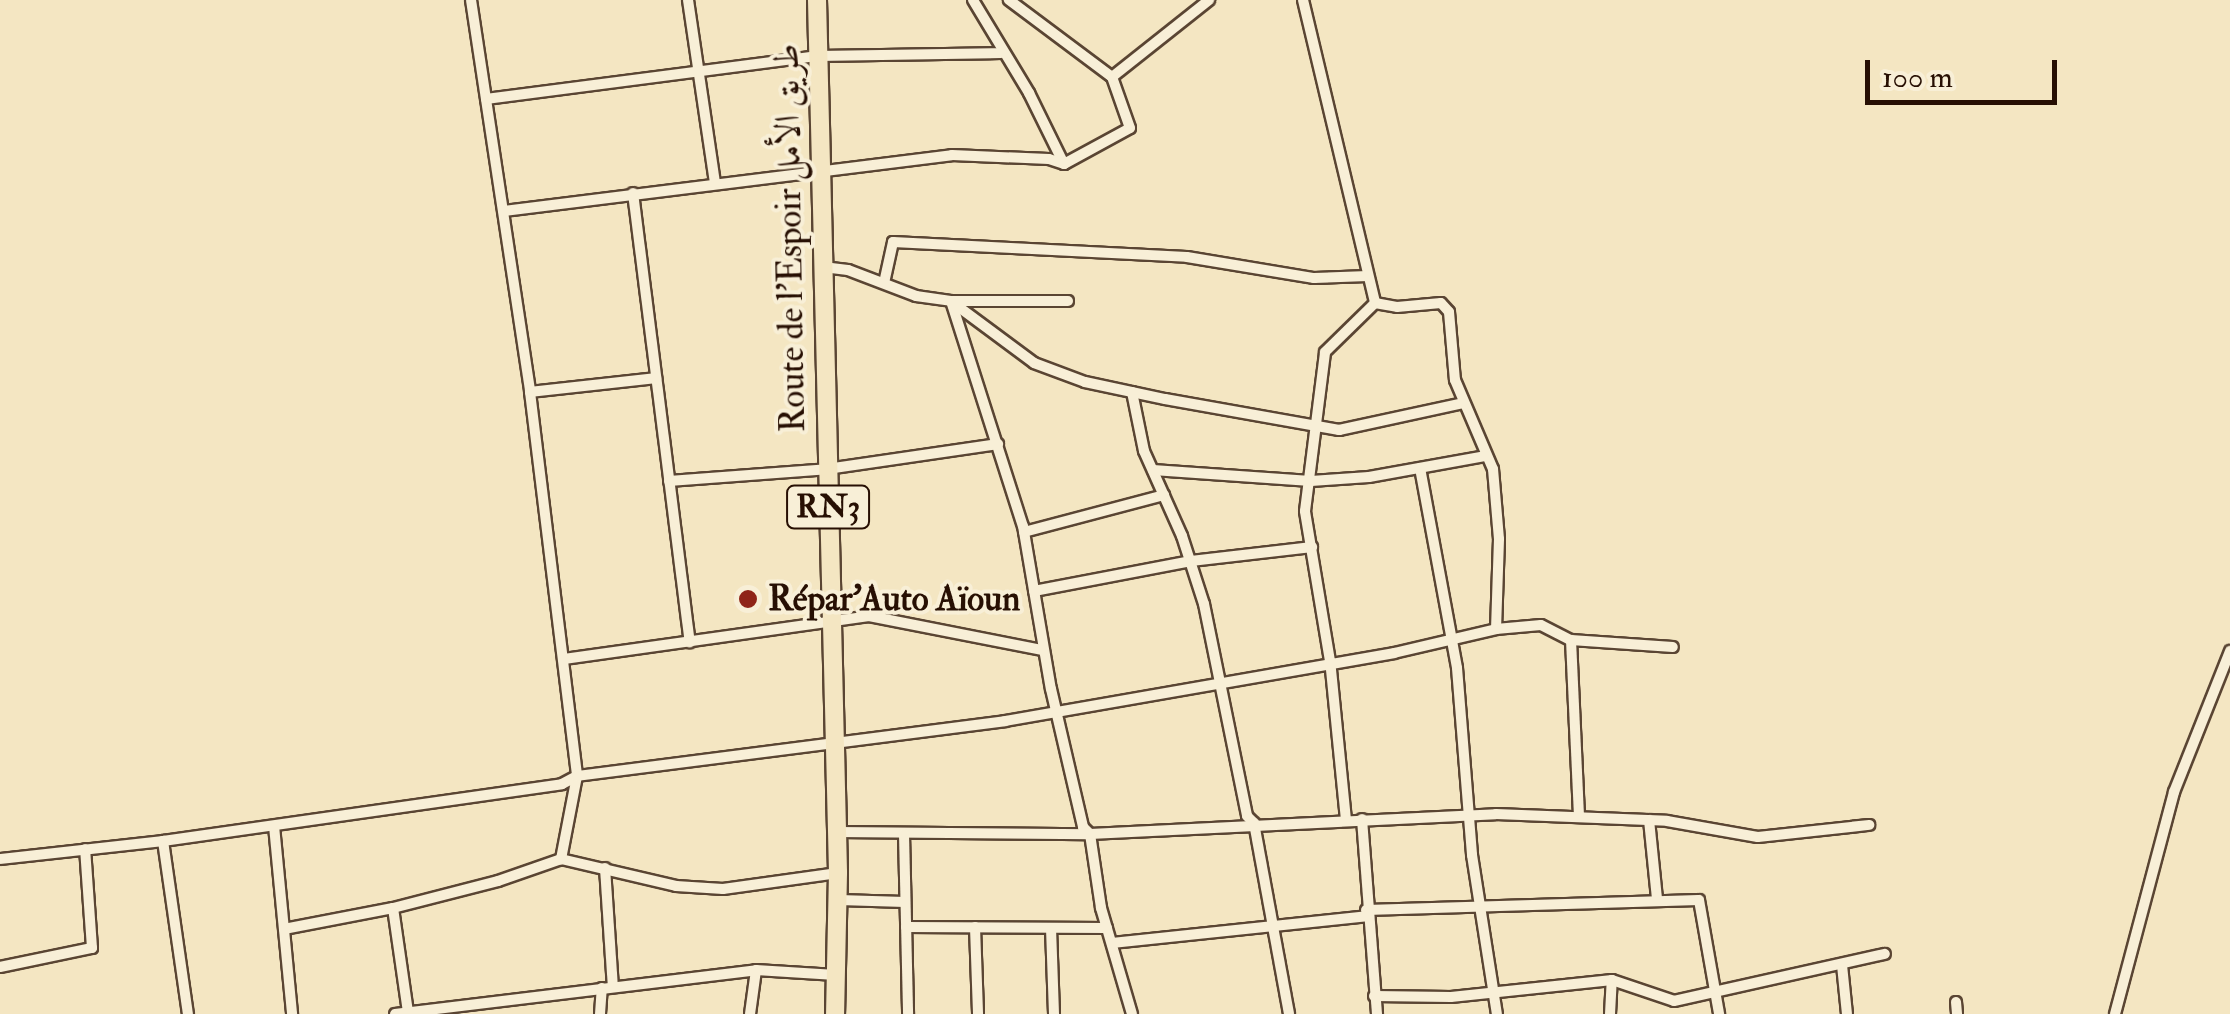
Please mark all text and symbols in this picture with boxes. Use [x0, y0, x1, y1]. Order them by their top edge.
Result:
scale bar [1870, 40, 2062, 102]
street label: Route de l’Espoir طريق الأمل [766, 43, 814, 433]
text: 100 m [1882, 59, 1953, 96]
road number: RN3 [786, 480, 870, 534]
place label: Répar'Auto Aïoun [768, 578, 1020, 620]
marker: Répar'Auto Aïoun [737, 588, 759, 610]

